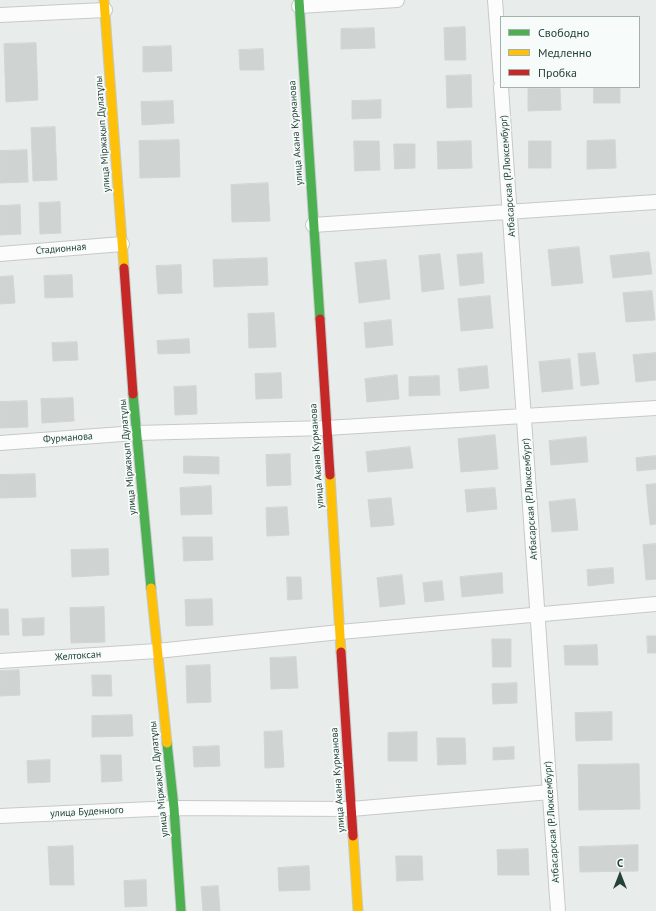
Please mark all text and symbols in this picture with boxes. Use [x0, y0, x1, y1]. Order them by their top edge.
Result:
legend [500, 16, 640, 88]
text: Свободно [538, 25, 589, 40]
text: Медленно [538, 45, 592, 60]
text: Пробка [538, 65, 577, 80]
street label: улица Міржақып Дулатұлы [93, 75, 113, 193]
street label: улица Акана Курманова [286, 80, 306, 186]
street label: Атбасарская (Р.Люксембург) [498, 115, 518, 237]
street label: Стадионная [35, 241, 87, 257]
street label: улица Міржақып Дулатұлы [117, 398, 139, 516]
street label: улица Акана Курманова [307, 403, 327, 509]
street label: Фурманова [43, 430, 93, 446]
street label: Атбасарская (Р.Люксембург) [520, 438, 540, 560]
street label: Желтоксан [54, 648, 102, 664]
street label: улица Міржақып Дулатұлы [147, 720, 171, 838]
street label: улица Акана Курманова [328, 727, 348, 833]
street label: Атбасарская (Р.Люксембург) [542, 761, 562, 883]
street label: улица Буденного [50, 804, 124, 820]
north arrow [600, 855, 640, 895]
text: С [617, 856, 623, 870]

